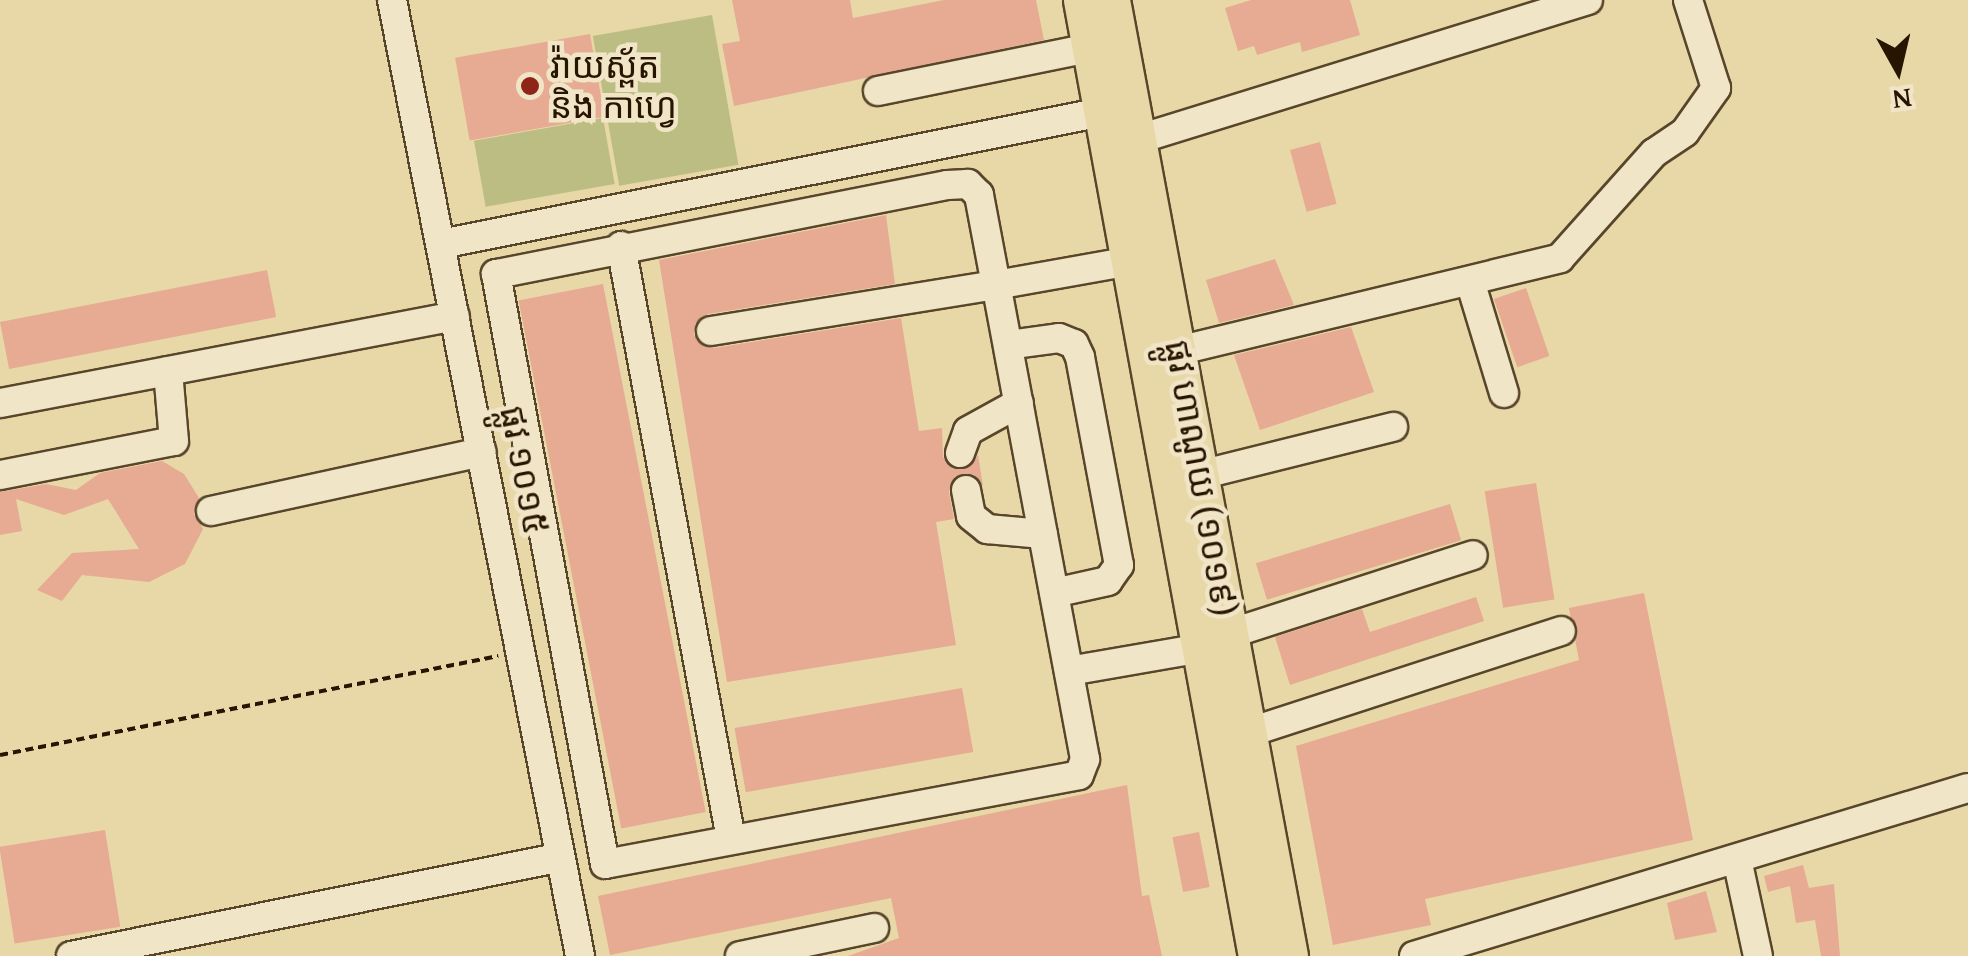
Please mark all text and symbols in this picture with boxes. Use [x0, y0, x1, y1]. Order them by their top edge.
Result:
north arrow [1848, 20, 1948, 120]
place label: វ៉ាយស្ព័ត និង កាហ្វេ [550, 45, 677, 127]
marker: វ៉ាយស្ព័ត និង កាហ្វេ [519, 75, 541, 97]
text: N [1890, 79, 1914, 122]
street label: ផ្លូវ ហាណូយ (១០១៩) [1156, 337, 1246, 619]
street label: ផ្លូវ ១០១៥ [491, 402, 557, 538]

